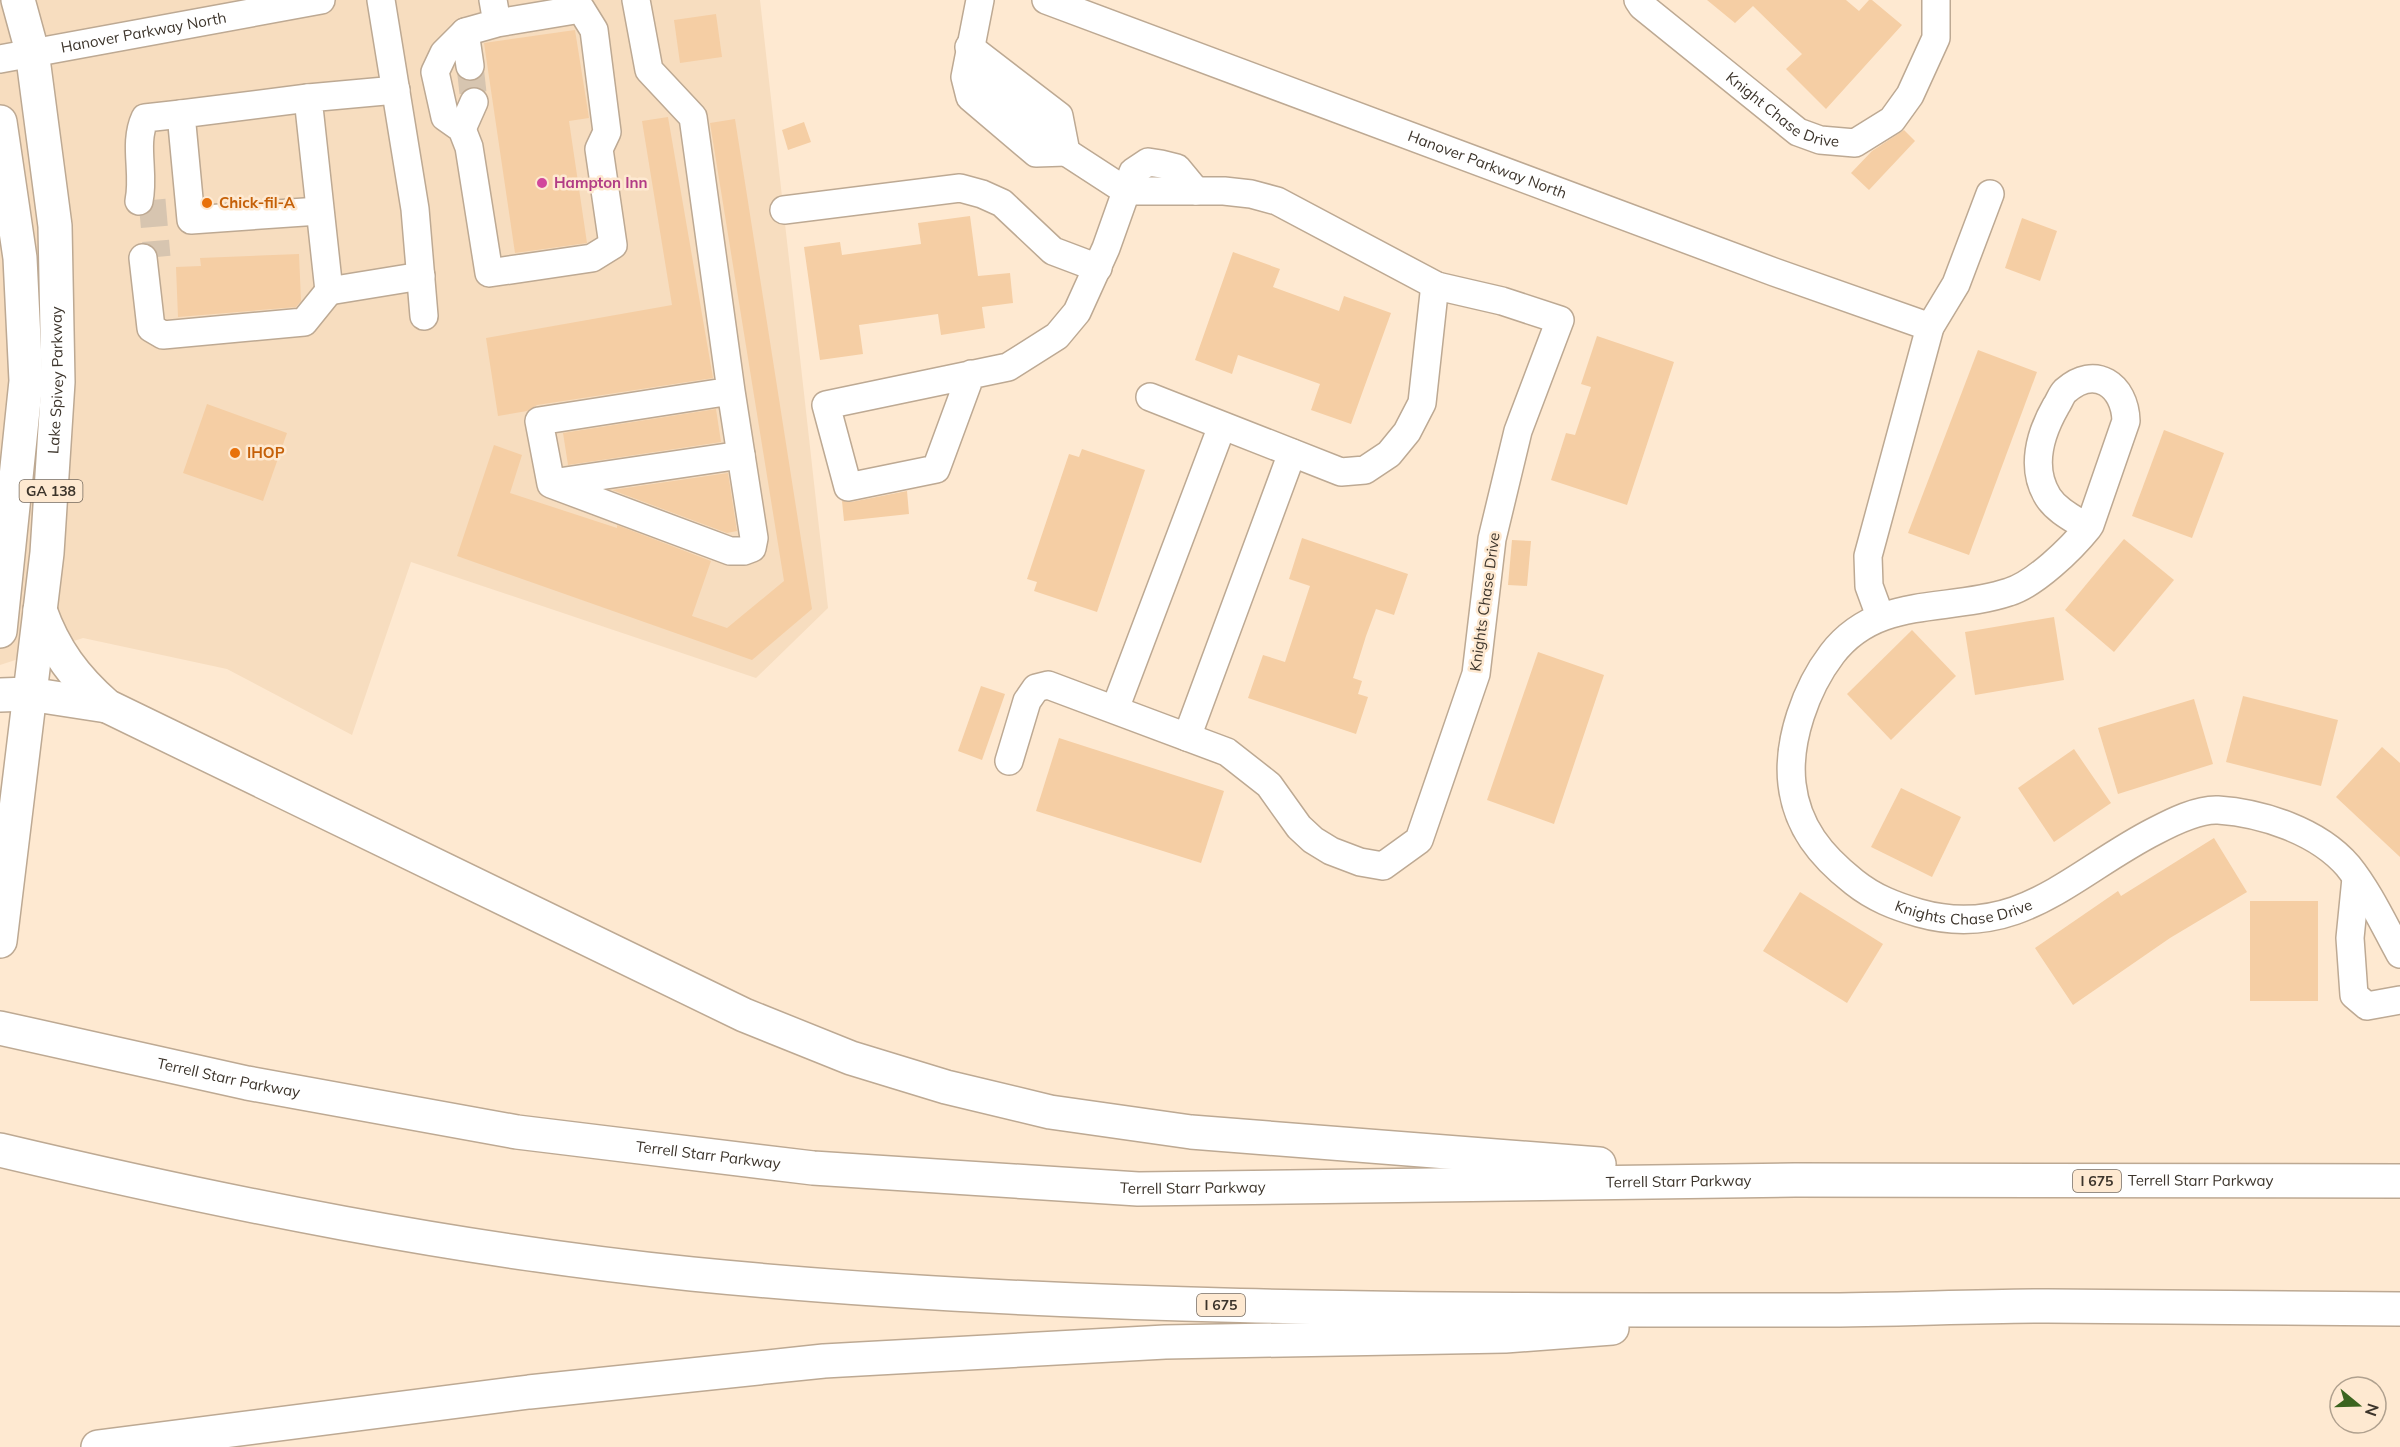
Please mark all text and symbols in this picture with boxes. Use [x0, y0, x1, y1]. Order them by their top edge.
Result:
street label: Hanover Parkway North [59, 8, 228, 57]
street label: Knight Chase Drive [1722, 68, 1840, 151]
street label: Hanover Parkway North [1405, 126, 1569, 203]
place label: Hampton Inn [554, 173, 648, 192]
marker: Hampton Inn [535, 176, 549, 190]
place label: Chick-fil-A [219, 193, 296, 212]
marker: Chick-fil-A [200, 196, 214, 210]
street label: Lake Spivey Parkway [43, 306, 67, 455]
place label: IHOP [247, 443, 285, 462]
marker: IHOP [228, 446, 242, 460]
road number: GA 138 [20, 480, 82, 502]
street label: Knights Chase Drive [1465, 531, 1504, 673]
street label: Knights Chase Drive [1892, 895, 2035, 929]
street label: Terrell Starr Parkway [155, 1053, 302, 1101]
street label: Terrell Starr Parkway [635, 1137, 782, 1173]
road number: I 675 [2073, 1170, 2121, 1192]
street label: Terrell Starr Parkway [1606, 1171, 1752, 1192]
street label: Terrell Starr Parkway [2128, 1171, 2274, 1190]
street label: Terrell Starr Parkway [1119, 1177, 1266, 1198]
road number: I 675 [1197, 1294, 1245, 1316]
north arrow [2328, 1375, 2388, 1435]
text: N [2361, 1401, 2384, 1419]

